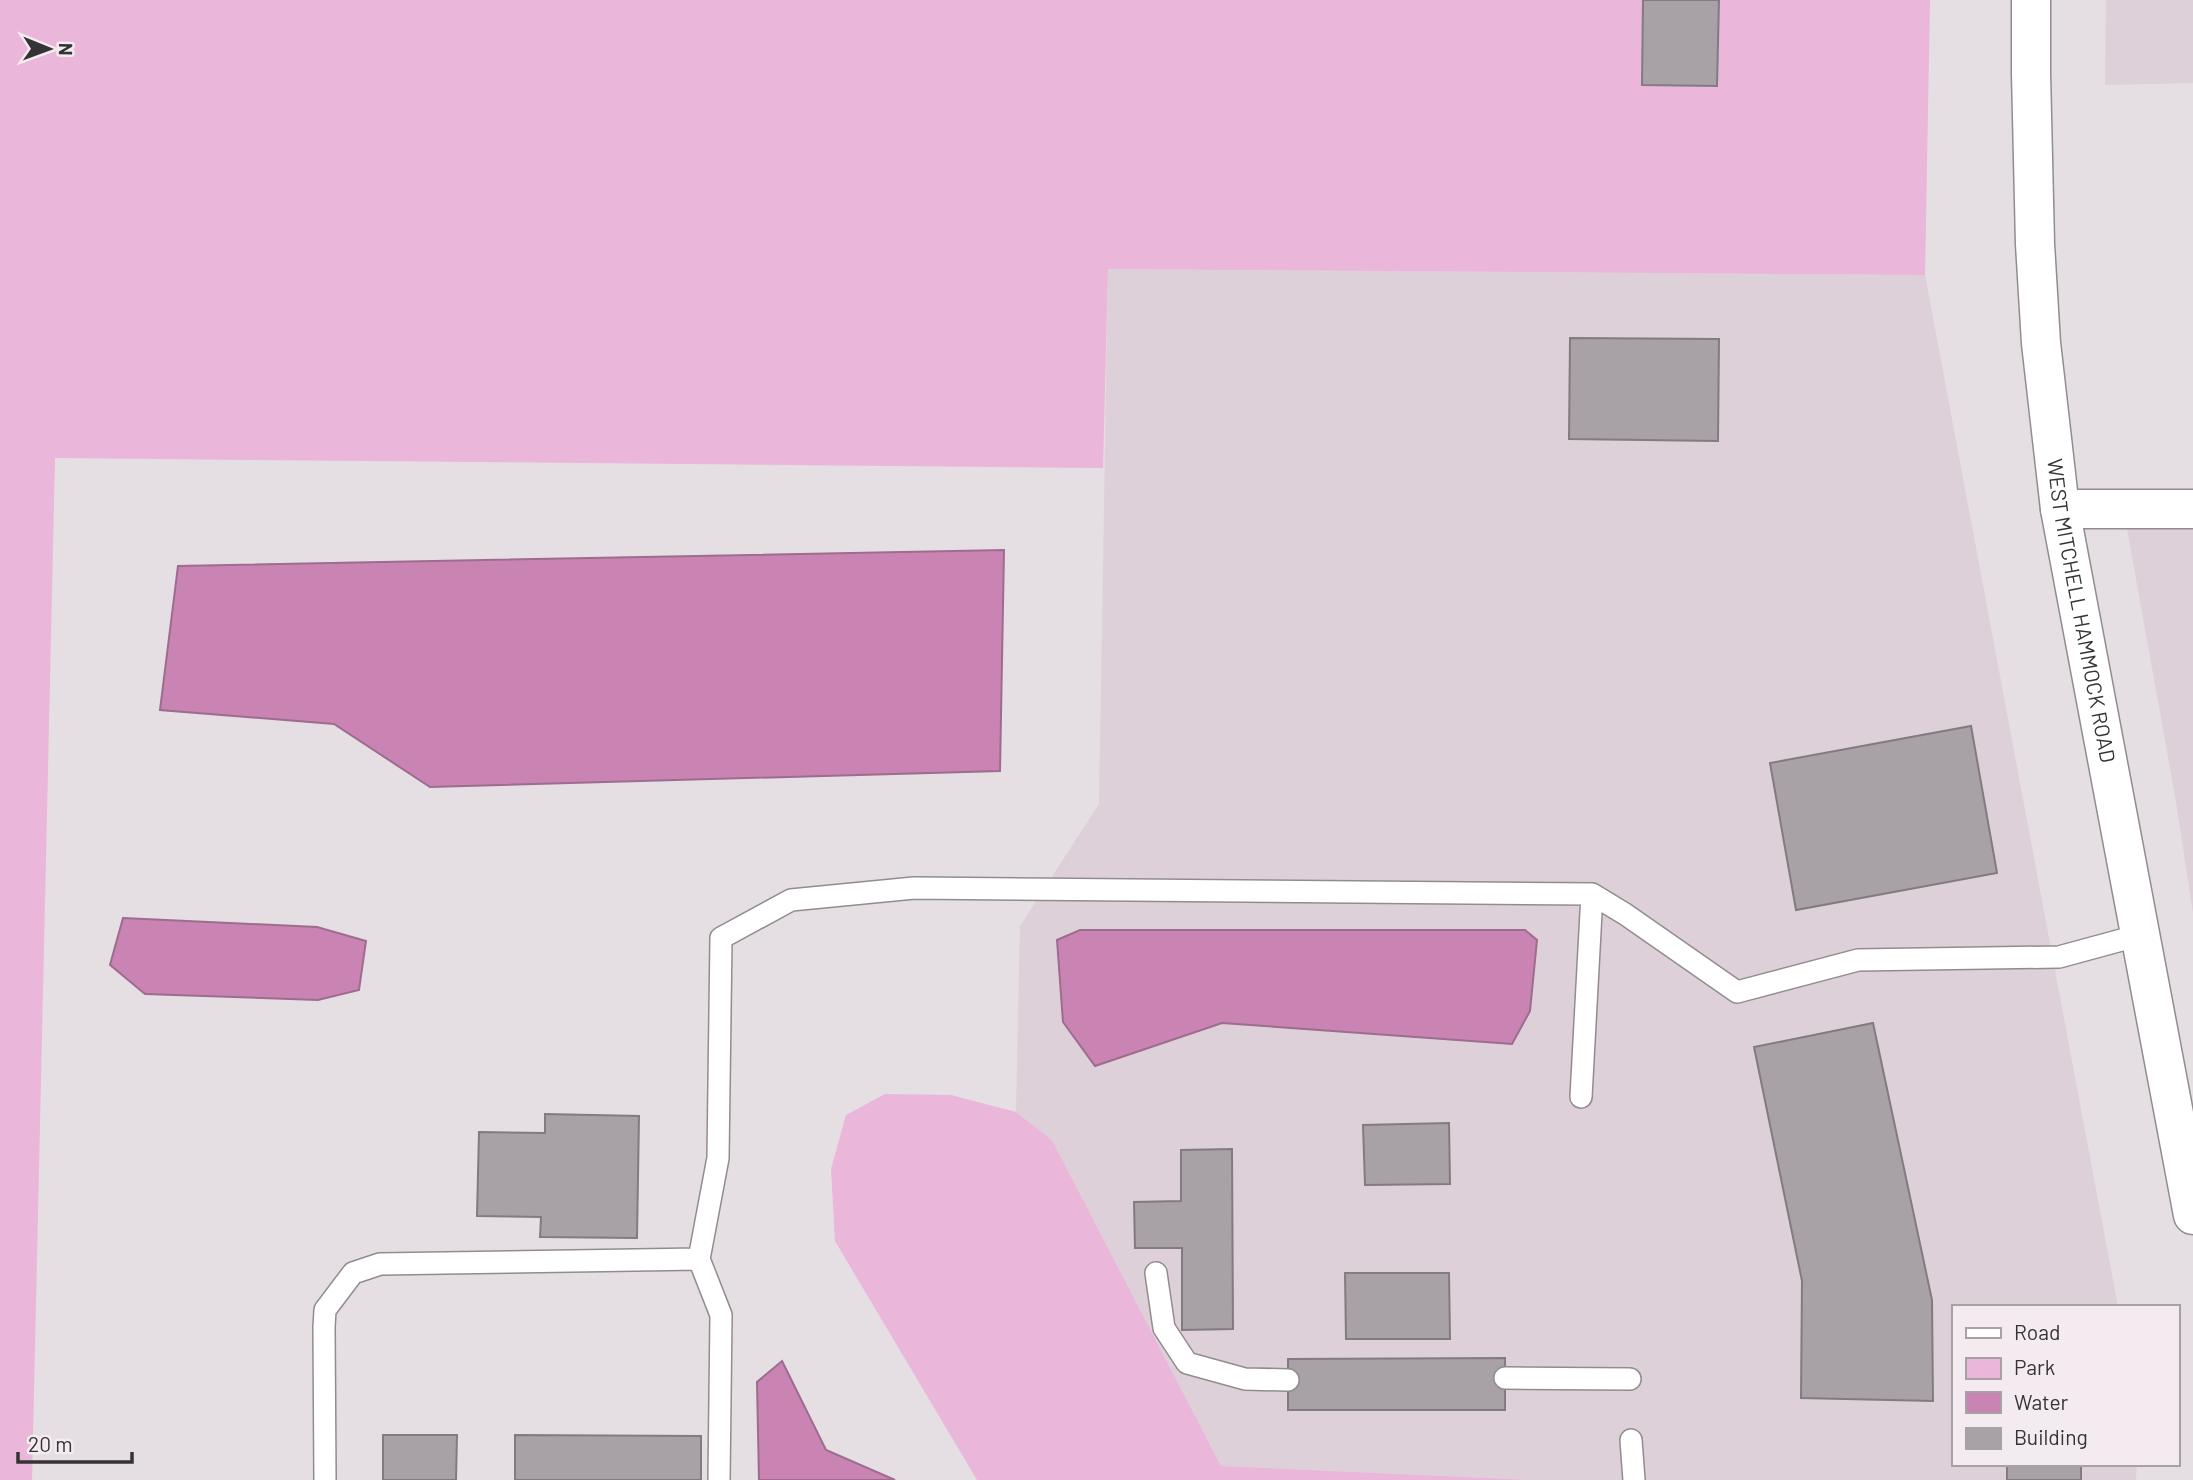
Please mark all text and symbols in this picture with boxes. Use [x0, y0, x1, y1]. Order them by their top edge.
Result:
north arrow [14, 14, 84, 84]
text: N [55, 43, 78, 56]
street label: WEST MITCHELL HAMMOCK ROAD [2043, 457, 2122, 765]
legend [1952, 1305, 2179, 1466]
text: Road [2014, 1319, 2060, 1344]
text: Park [2014, 1354, 2055, 1379]
text: Water [2014, 1389, 2069, 1414]
scale bar [18, 1420, 131, 1464]
text: Building [2014, 1424, 2088, 1449]
text: 20 m [28, 1431, 73, 1456]

